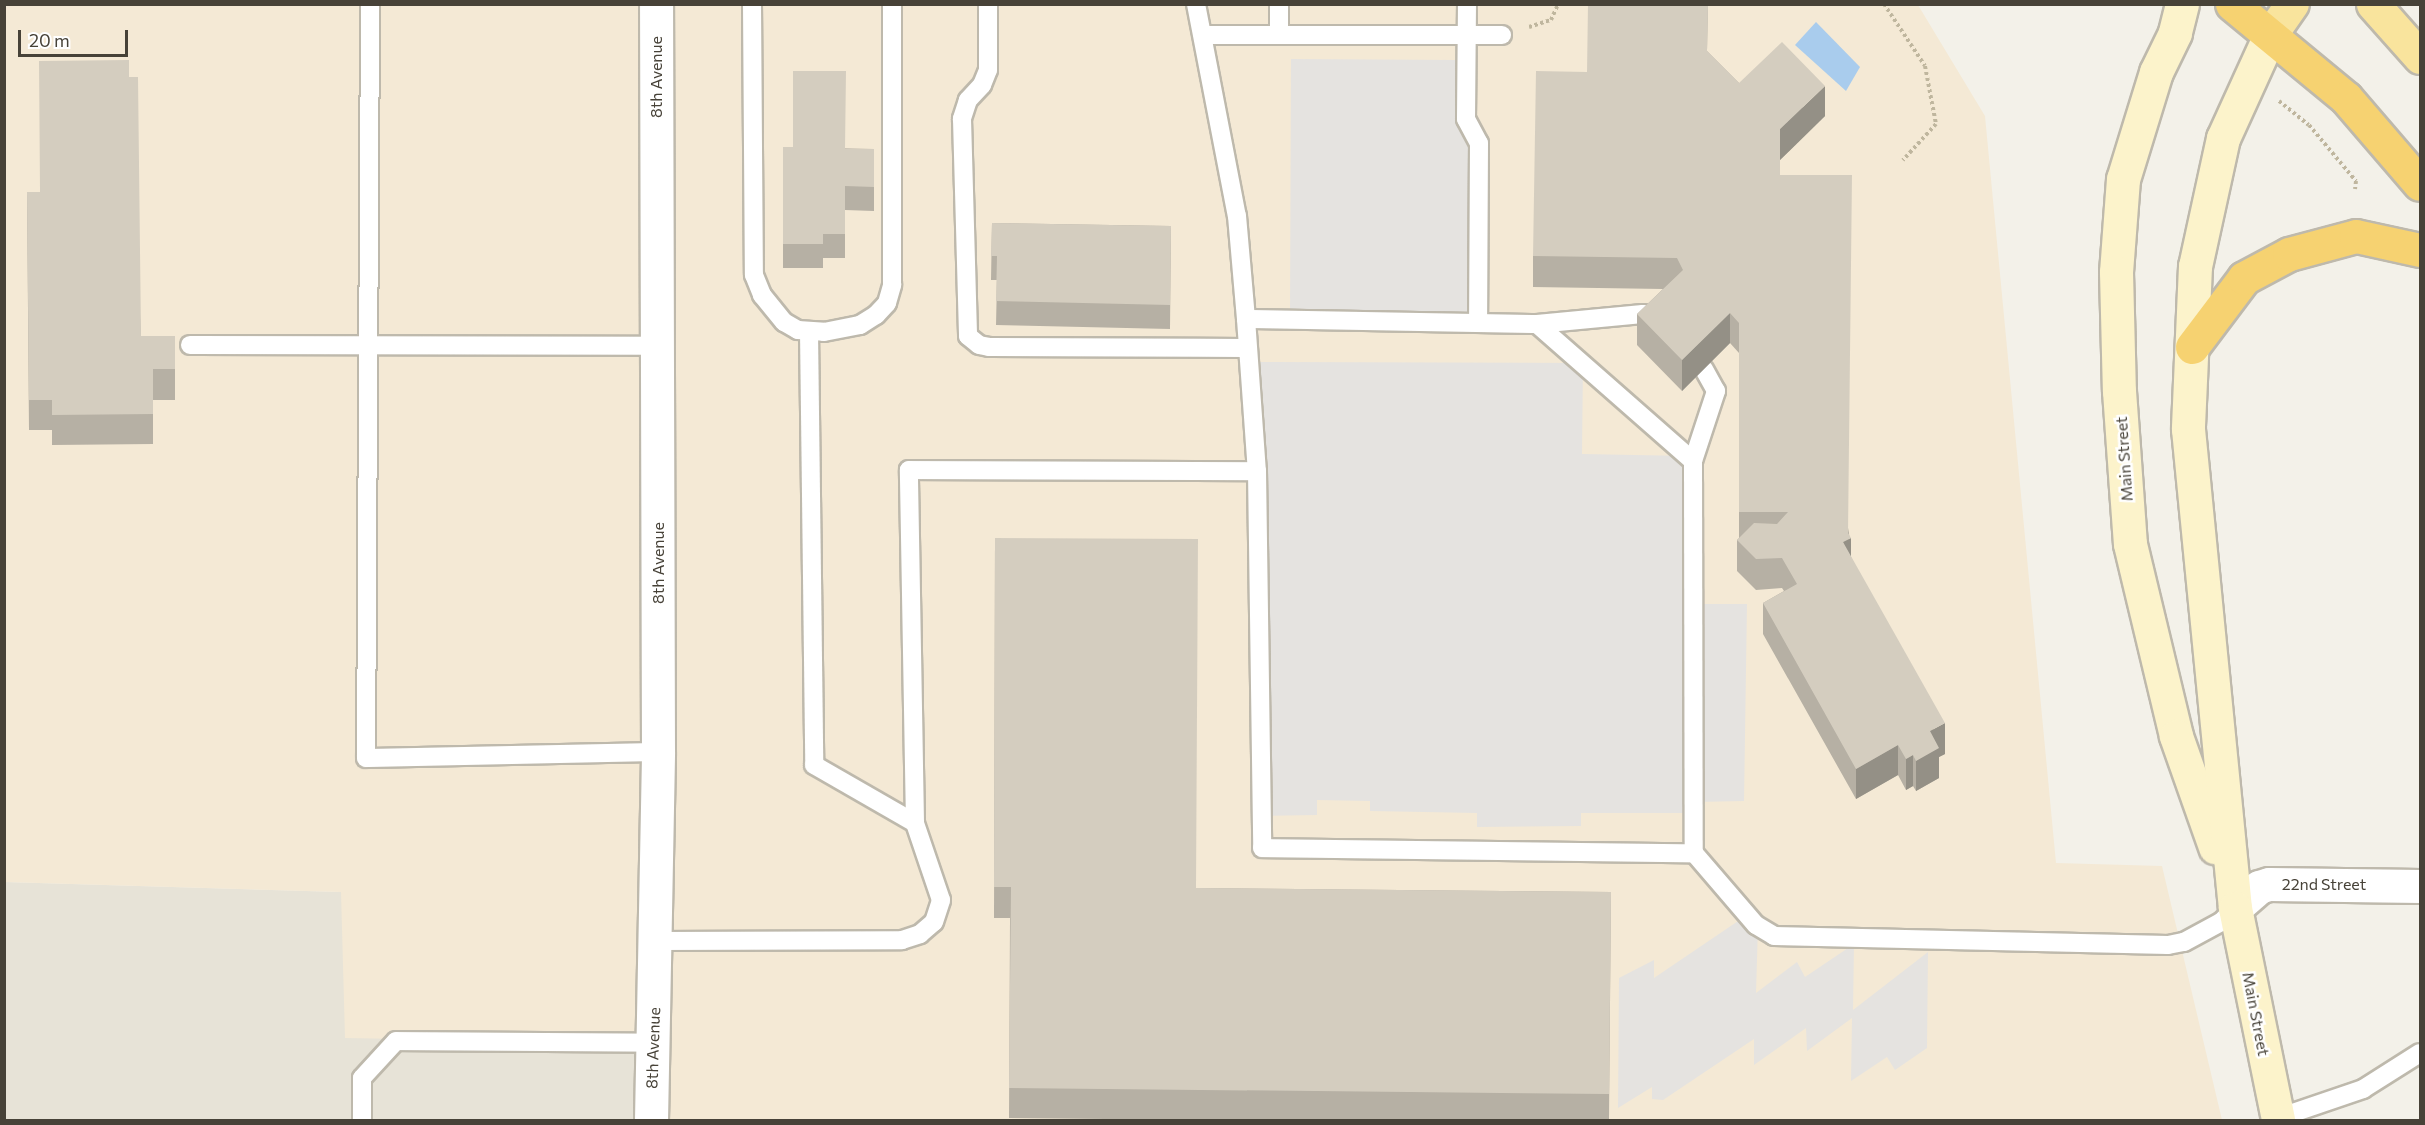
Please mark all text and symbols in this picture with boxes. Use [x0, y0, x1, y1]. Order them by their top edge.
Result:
scale bar [21, 18, 130, 56]
text: 20 m [29, 29, 70, 51]
street label: 8th Avenue [646, 36, 666, 118]
street label: Main Street [2111, 416, 2137, 502]
street label: 8th Avenue [648, 522, 668, 604]
street label: 22nd Street [2282, 874, 2366, 894]
street label: Main Street [2238, 970, 2274, 1058]
street label: 8th Avenue [642, 1007, 664, 1089]

